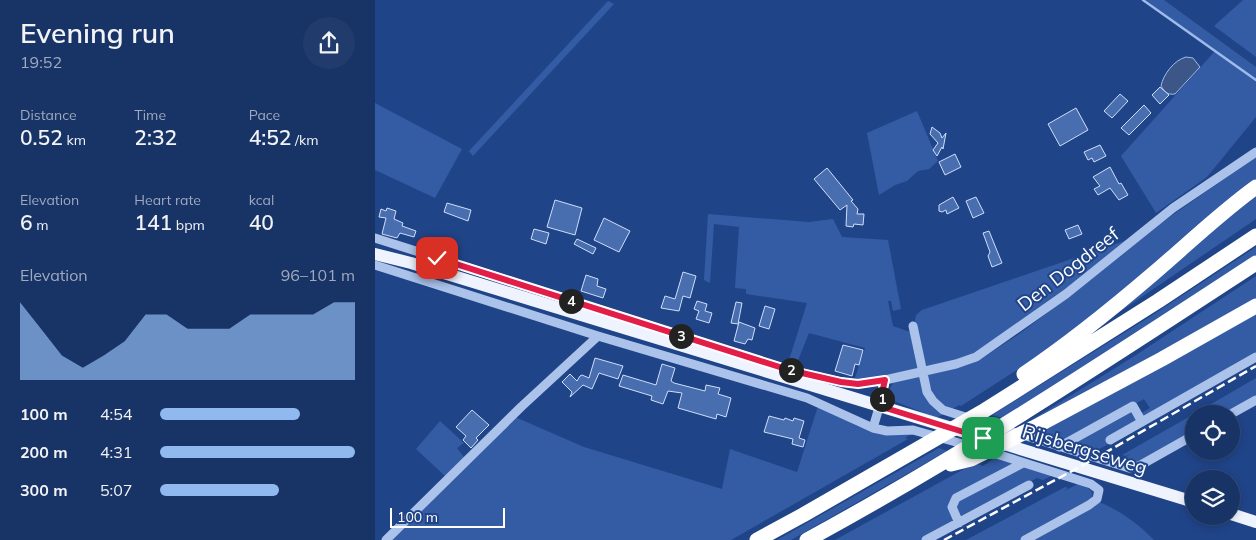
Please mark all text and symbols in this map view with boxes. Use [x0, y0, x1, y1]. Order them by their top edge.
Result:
text: Evening run [20, 15, 175, 50]
button: share [303, 17, 355, 69]
text: 19:52 [20, 52, 62, 72]
text: Distance [20, 106, 77, 124]
text: Time [134, 106, 166, 124]
text: Pace [249, 106, 280, 124]
text: 0.52 [20, 124, 63, 150]
text: 2:32 [134, 124, 177, 150]
text: 4:52 [249, 124, 291, 150]
text: km [63, 131, 86, 149]
text: /km [291, 131, 319, 149]
text: Elevation [20, 191, 79, 209]
text: Heart rate [134, 191, 201, 209]
text: kcal [249, 191, 274, 209]
text: 6 [20, 209, 33, 235]
text: 141 [134, 209, 172, 235]
text: 40 [249, 209, 274, 235]
text: m [33, 216, 49, 234]
text: bpm [172, 216, 205, 234]
street label: Den Dogdreef [1012, 222, 1124, 316]
pin [416, 237, 458, 279]
icon: check [423, 244, 451, 272]
text: Elevation [20, 265, 88, 285]
text: 96–101 m [281, 265, 355, 285]
pin: 4 [559, 288, 583, 314]
text: 4 [567, 292, 576, 310]
pin: 3 [669, 324, 693, 348]
text: 3 [677, 327, 686, 345]
pin: 2 [779, 358, 803, 382]
text: 2 [787, 361, 796, 379]
pin: 1 [869, 386, 895, 412]
text: 1 [878, 390, 887, 408]
text: 100 m [20, 404, 68, 424]
text: 4:54 [100, 404, 132, 424]
map controls [1185, 405, 1240, 525]
button: locate [1185, 405, 1240, 460]
pin [962, 417, 1004, 459]
street label: Rijsbergseweg [1020, 419, 1150, 479]
icon: arrive [969, 424, 997, 452]
text: 200 m [20, 442, 68, 462]
text: 4:31 [100, 442, 132, 462]
button: layers [1185, 470, 1240, 525]
text: 300 m [20, 480, 68, 500]
text: 5:07 [100, 480, 132, 500]
scale bar [390, 505, 505, 528]
text: 100 m [397, 508, 438, 526]

